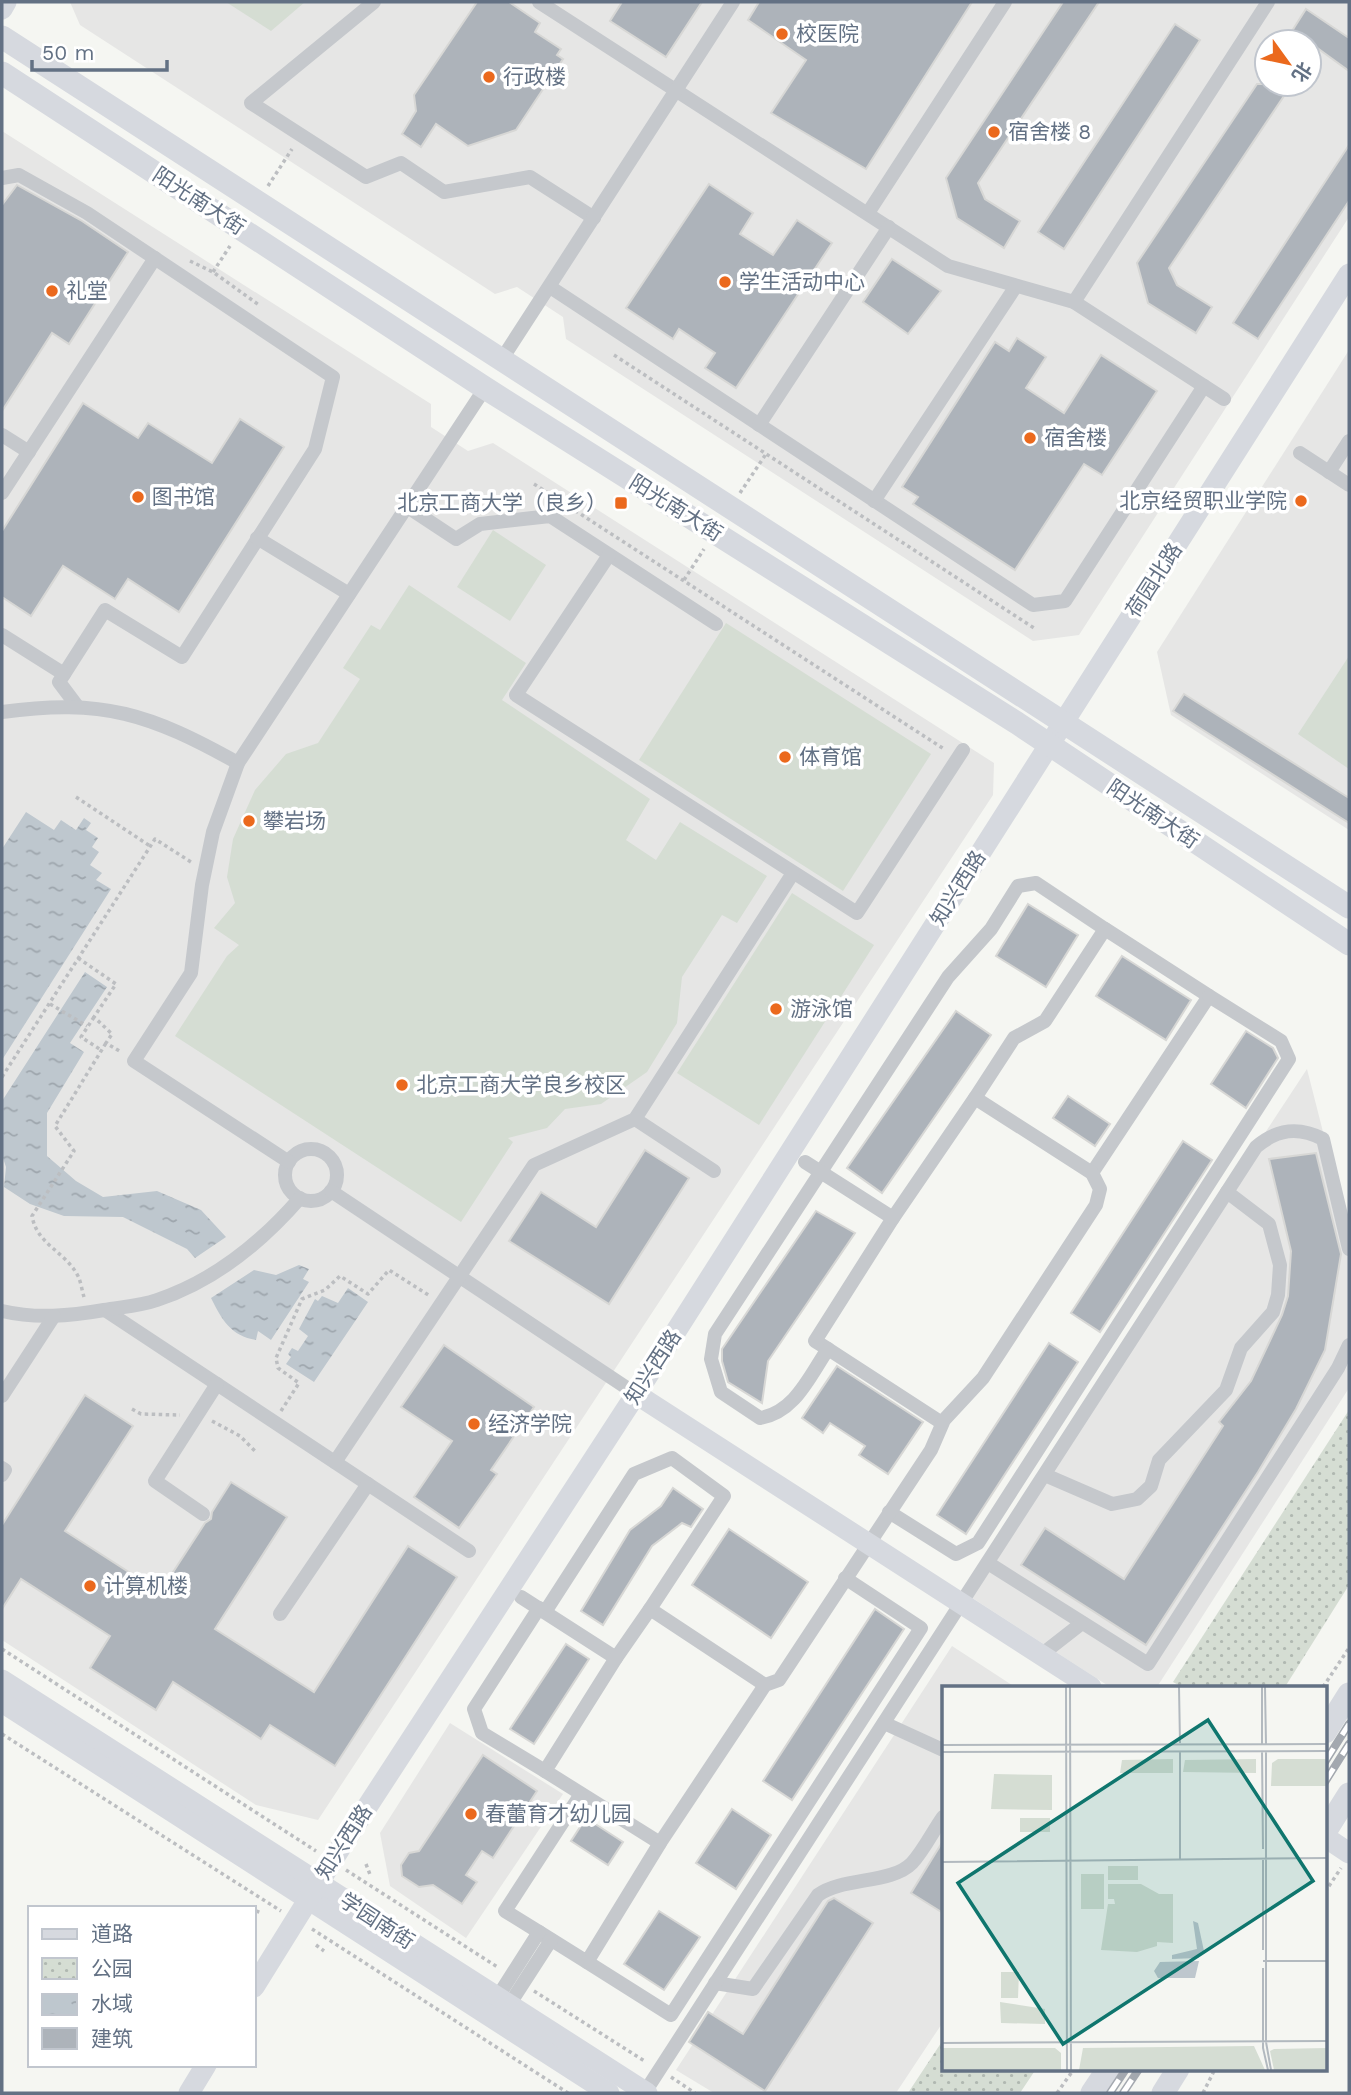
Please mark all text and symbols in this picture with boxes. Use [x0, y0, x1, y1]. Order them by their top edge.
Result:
place label: 校医院 [796, 21, 859, 46]
marker: 校医院 [774, 26, 790, 42]
scale bar [32, 28, 166, 72]
north arrow [1253, 28, 1323, 98]
text: 50 m [42, 40, 94, 65]
text: 北 [1287, 58, 1317, 86]
place label: 行政楼 [503, 64, 566, 89]
marker: 行政楼 [481, 69, 497, 85]
place label: 宿舍楼 8 [1008, 119, 1091, 144]
marker: 宿舍楼 8 [986, 124, 1002, 140]
street label: 阳光南大街 [148, 162, 250, 240]
place label: 学生活动中心 [739, 269, 865, 294]
marker: 学生活动中心 [717, 274, 733, 290]
place label: 礼堂 [66, 278, 108, 303]
marker: 礼堂 [44, 283, 60, 299]
place label: 宿舍楼 [1044, 425, 1107, 450]
marker: 宿舍楼 [1022, 430, 1038, 446]
street label: 阳光南大街 [625, 469, 727, 546]
place label: 图书馆 [152, 484, 215, 509]
place label: 北京经贸职业学院 [1119, 488, 1287, 513]
marker: 图书馆 [130, 489, 146, 505]
place label: 北京工商大学（良乡） [397, 490, 607, 515]
marker: 北京经贸职业学院 [1293, 493, 1309, 509]
marker: 北京工商大学（良乡） [613, 495, 629, 511]
street label: 荷园北路 [1120, 538, 1187, 622]
place label: 体育馆 [799, 744, 862, 769]
marker: 体育馆 [777, 749, 793, 765]
street label: 阳光南大街 [1103, 774, 1204, 853]
place label: 攀岩场 [263, 808, 326, 833]
marker: 攀岩场 [241, 813, 257, 829]
street label: 知兴西路 [925, 845, 990, 930]
place label: 游泳馆 [790, 996, 853, 1021]
marker: 游泳馆 [768, 1001, 784, 1017]
place label: 北京工商大学良乡校区 [416, 1072, 626, 1097]
marker: 北京工商大学良乡校区 [394, 1077, 410, 1093]
street label: 知兴西路 [619, 1325, 686, 1409]
place label: 经济学院 [488, 1411, 572, 1436]
marker: 经济学院 [466, 1416, 482, 1432]
place label: 计算机楼 [104, 1573, 188, 1598]
marker: 计算机楼 [82, 1578, 98, 1594]
inset map [942, 1686, 1326, 2070]
street label: 知兴西路 [310, 1800, 377, 1884]
place label: 春蕾育才幼儿园 [485, 1801, 632, 1826]
marker: 春蕾育才幼儿园 [463, 1806, 479, 1822]
street label: 学园南街 [335, 1887, 419, 1954]
legend [28, 1906, 256, 2067]
text: 道路 [91, 1921, 133, 1946]
text: 公园 [91, 1956, 133, 1981]
text: 水域 [91, 1991, 133, 2016]
text: 建筑 [91, 2026, 133, 2051]

